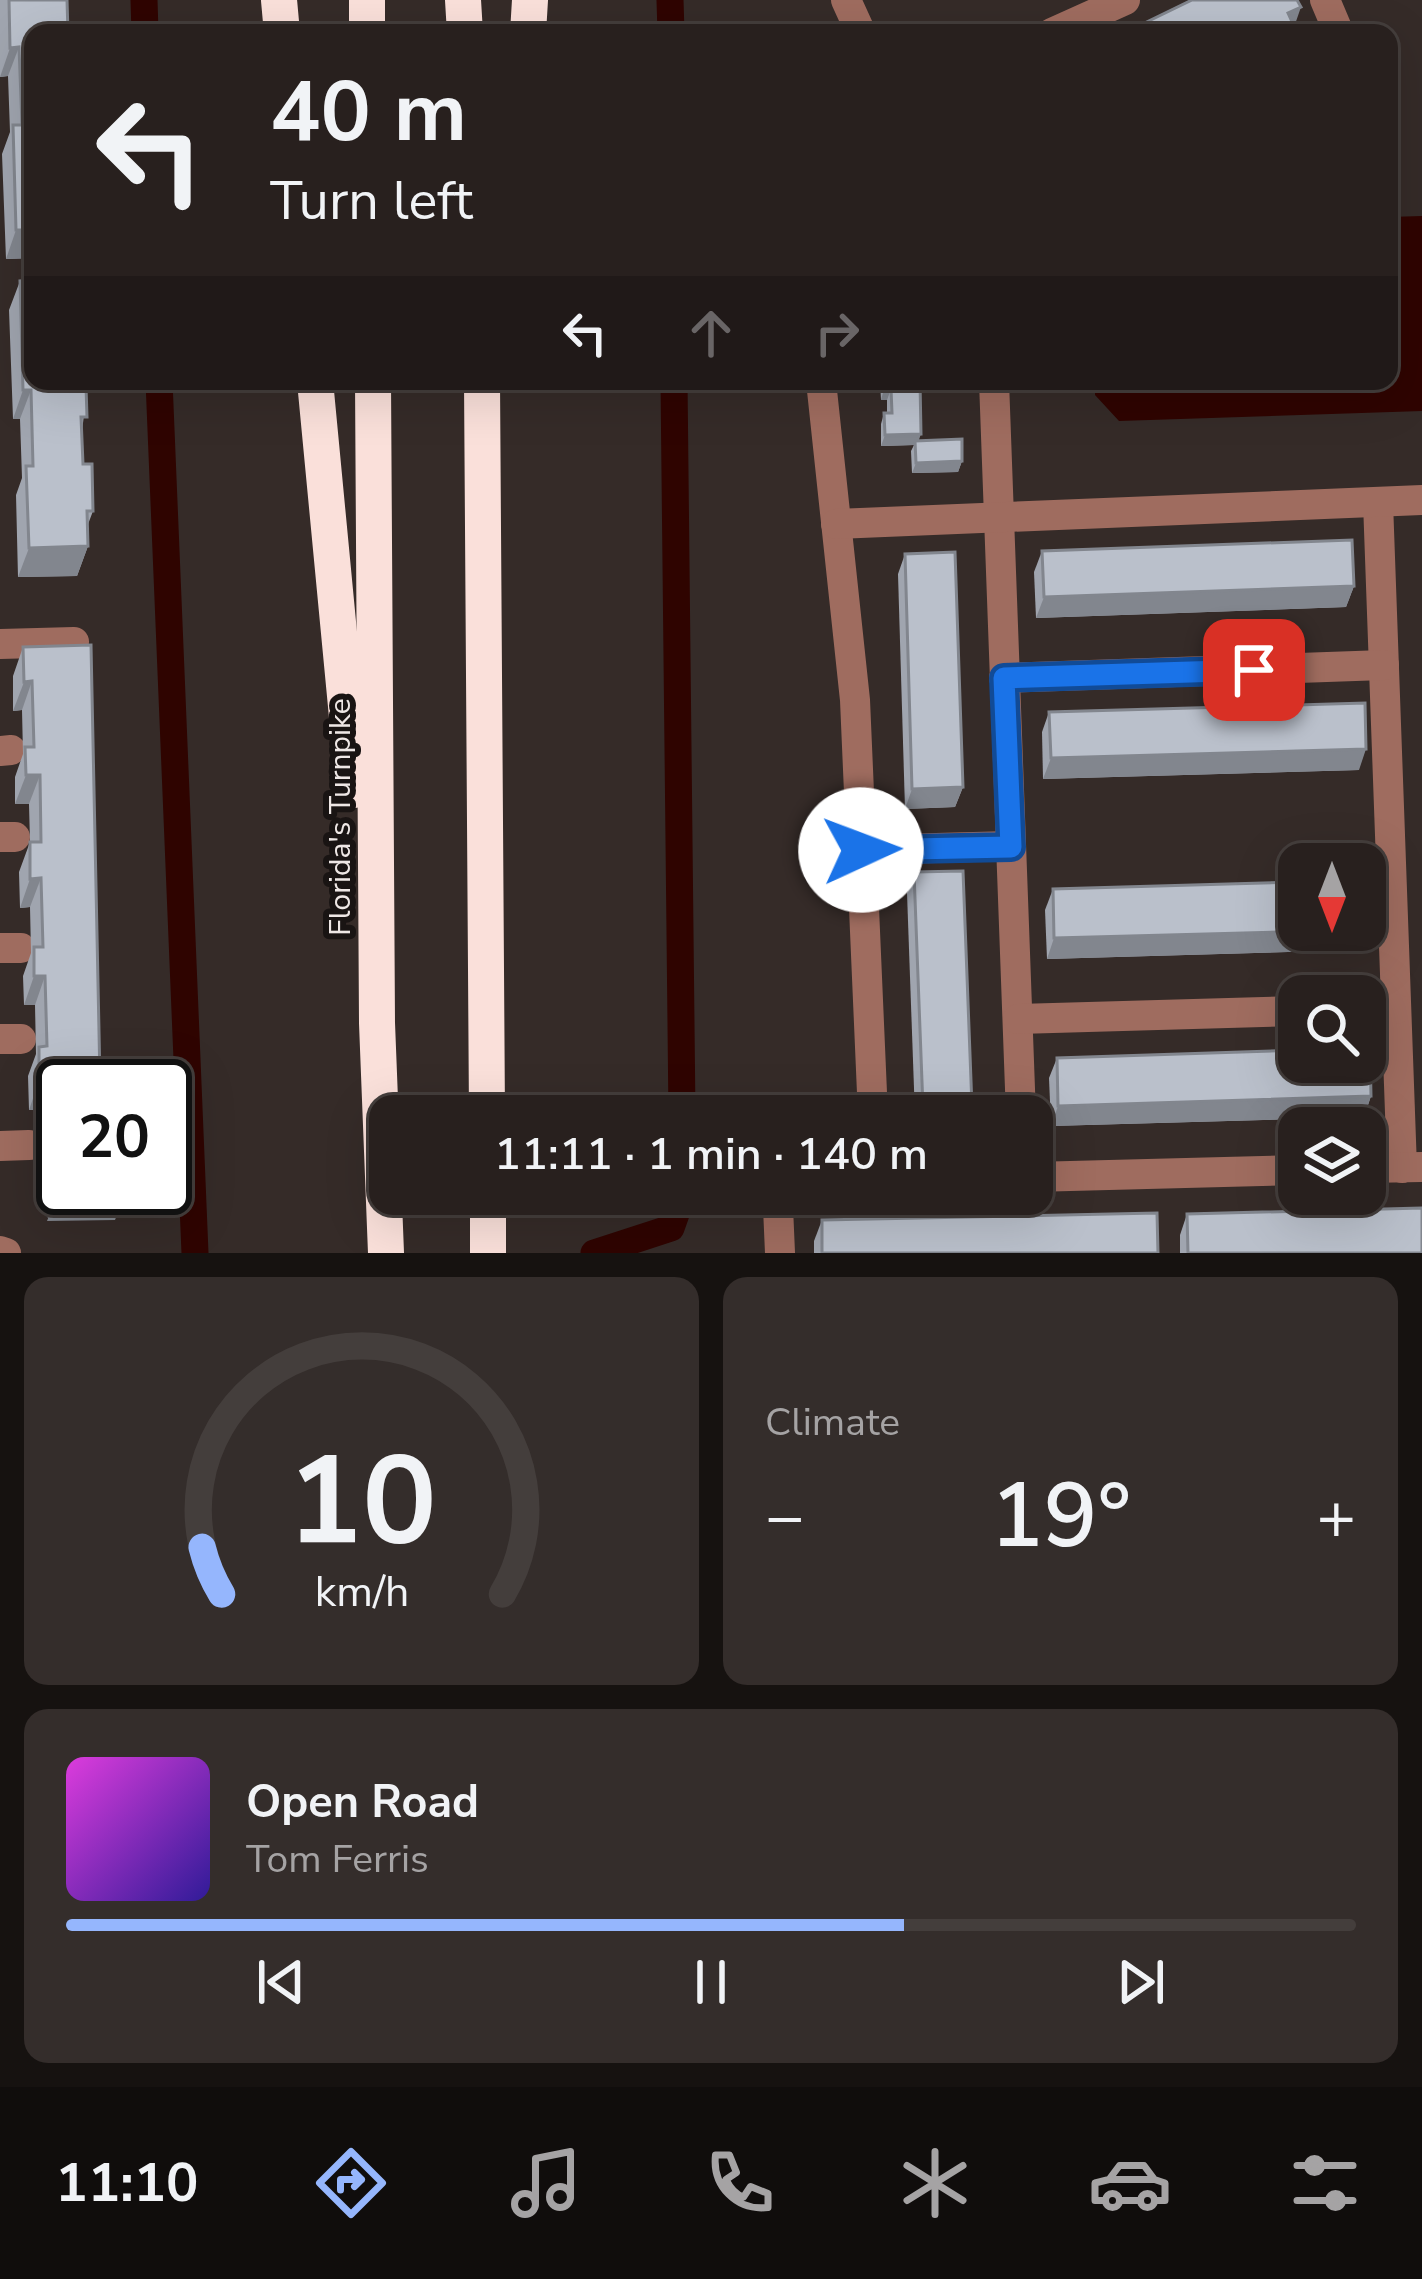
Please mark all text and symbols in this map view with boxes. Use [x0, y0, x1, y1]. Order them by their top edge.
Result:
text: 40 m [270, 55, 467, 170]
icon: left [72, 72, 228, 228]
text: Turn left [270, 164, 473, 238]
icon: left [552, 300, 618, 366]
icon: ahead [678, 300, 744, 366]
icon: right [804, 300, 870, 366]
pin [1203, 619, 1305, 721]
icon: arrive [1221, 637, 1287, 703]
street label: Florida's Turnpike [320, 698, 361, 936]
position arrow [798, 787, 924, 913]
north arrow [1278, 843, 1386, 951]
map controls [1278, 843, 1386, 1215]
button: search [1278, 975, 1386, 1083]
speed limit sign: 20 [36, 1059, 192, 1215]
button: layers [1278, 1107, 1386, 1215]
text: 11:11 · 1 min · 140 m [494, 1124, 928, 1185]
text: Climate [765, 1396, 900, 1449]
text: 10 [287, 1417, 436, 1587]
text: 19° [990, 1455, 1131, 1578]
text: − [765, 1472, 805, 1562]
text: + [1316, 1472, 1356, 1562]
text: km/h [314, 1563, 409, 1621]
text: Open Road [246, 1772, 479, 1833]
text: Tom Ferris [246, 1833, 429, 1886]
icon: previous [248, 1949, 314, 2015]
icon: pause [678, 1949, 744, 2015]
icon: next [1108, 1949, 1174, 2015]
icon: directions [309, 2141, 393, 2225]
icon: music [504, 2141, 588, 2225]
icon: phone [698, 2141, 782, 2225]
icon: climate [893, 2141, 977, 2225]
icon: car [1088, 2141, 1172, 2225]
icon: filters [1283, 2141, 1367, 2225]
text: 11:10 [55, 2146, 198, 2220]

